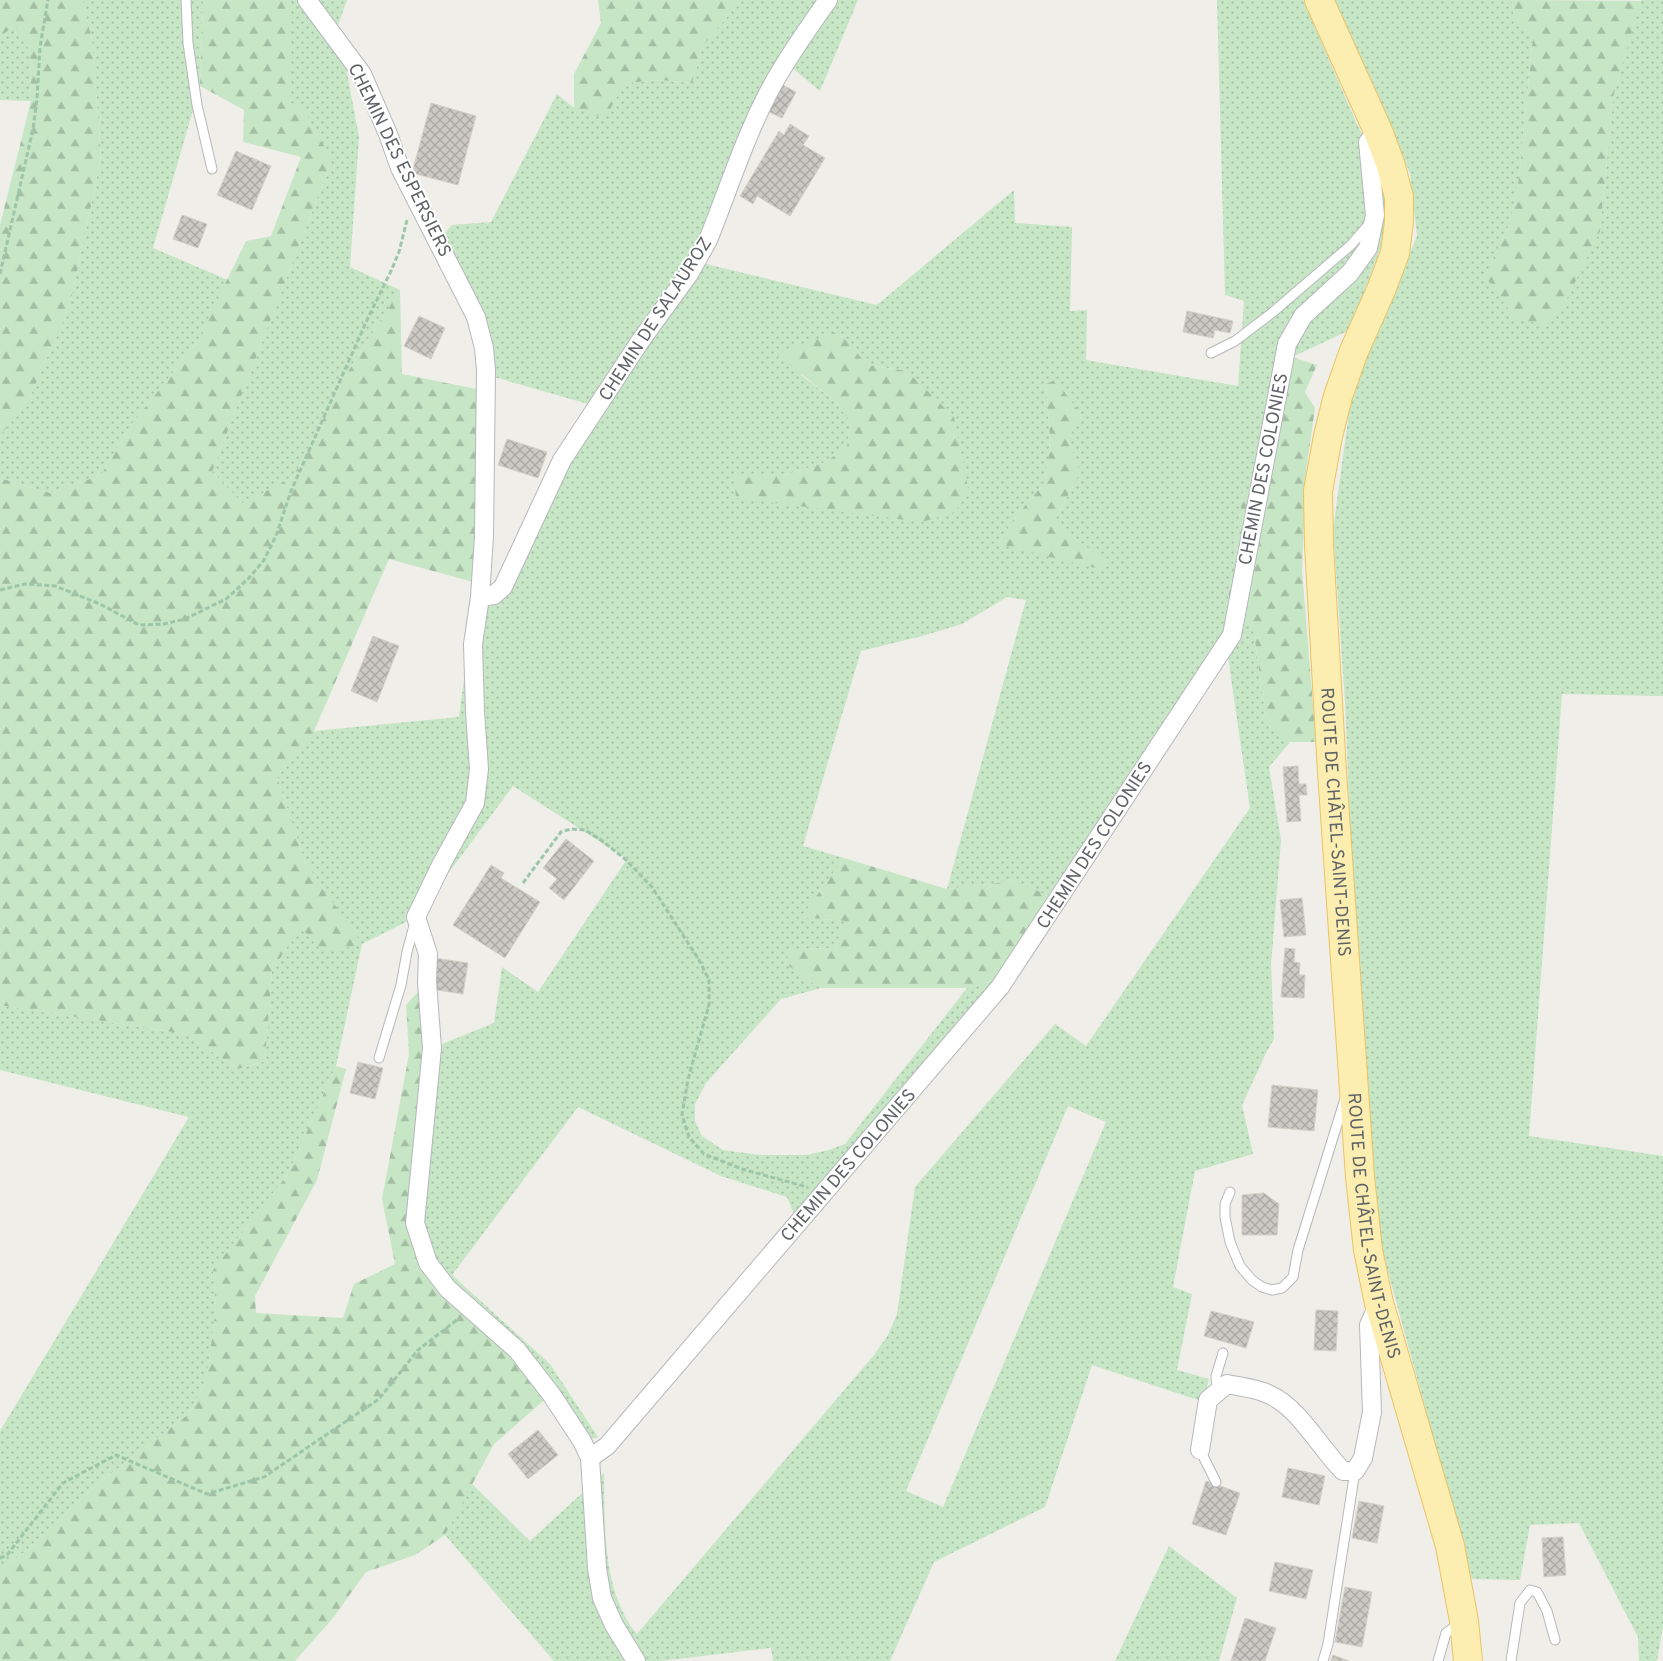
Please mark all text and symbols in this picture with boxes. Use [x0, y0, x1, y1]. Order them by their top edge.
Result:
street label: CHEMIN DES ESPERSIERS [342, 60, 456, 261]
street label: CHEMIN DE SALAUROZ [595, 233, 718, 406]
street label: CHEMIN DES COLONIES [1235, 371, 1294, 567]
street label: ROUTE DE CHÂTEL-SAINT-DENIS [1314, 687, 1355, 958]
street label: CHEMIN DES COLONIES [1032, 758, 1158, 934]
street label: CHEMIN DES COLONIES [776, 1085, 922, 1247]
street label: ROUTE DE CHÂTEL-SAINT-DENIS [1341, 1092, 1405, 1362]

